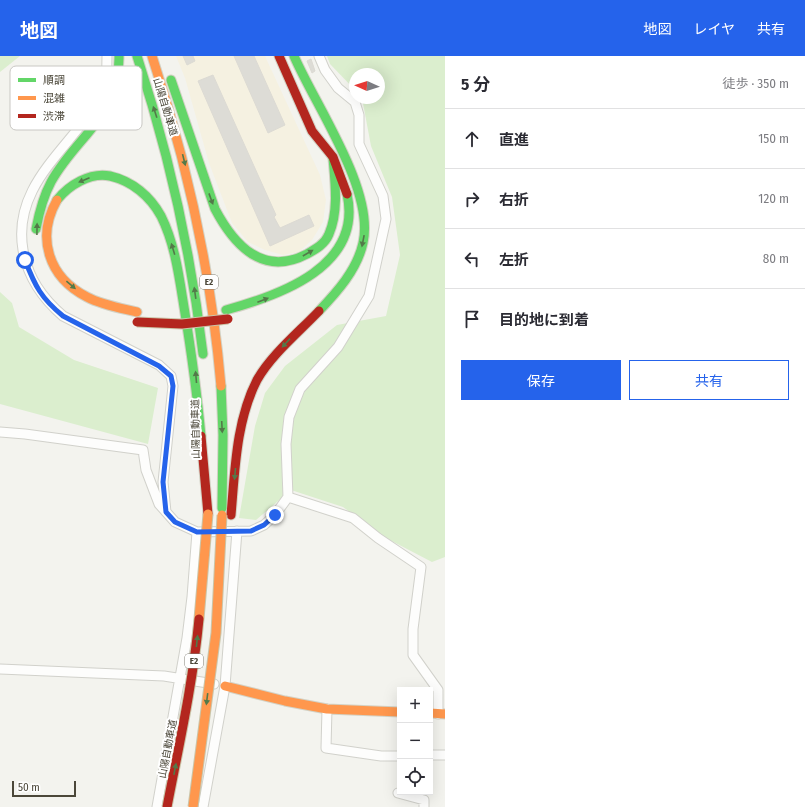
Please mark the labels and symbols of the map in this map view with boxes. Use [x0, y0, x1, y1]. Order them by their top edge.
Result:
legend [10, 66, 142, 130]
north arrow [349, 68, 385, 104]
text: 順調 [43, 74, 65, 87]
street label: 山陽自動車道 [150, 77, 180, 137]
text: 混雑 [43, 92, 65, 105]
one-way arrow [152, 106, 158, 118]
text: 渋滞 [43, 110, 65, 123]
one-way arrow [182, 154, 188, 166]
one-way arrow [77, 177, 89, 183]
one-way arrow [208, 193, 214, 205]
one-way arrow [34, 223, 41, 235]
one-way arrow [360, 235, 366, 247]
one-way arrow [170, 243, 176, 255]
one-way arrow [302, 250, 314, 257]
route start [16, 251, 34, 269]
road number: E2 [200, 275, 218, 289]
one-way arrow [65, 281, 76, 290]
one-way arrow [192, 287, 198, 299]
one-way arrow [258, 296, 270, 302]
one-way arrow [281, 338, 291, 348]
one-way arrow [192, 371, 199, 383]
street label: 山陽自動車道 [189, 399, 203, 459]
one-way arrow [219, 421, 226, 433]
one-way arrow [232, 468, 238, 480]
route end [266, 506, 284, 524]
one-way arrow [193, 635, 200, 647]
road number: E2 [185, 654, 203, 668]
one-way arrow [204, 693, 210, 705]
street label: 山陽自動車道 [156, 718, 180, 780]
one-way arrow [172, 763, 178, 775]
scale bar [12, 779, 76, 798]

